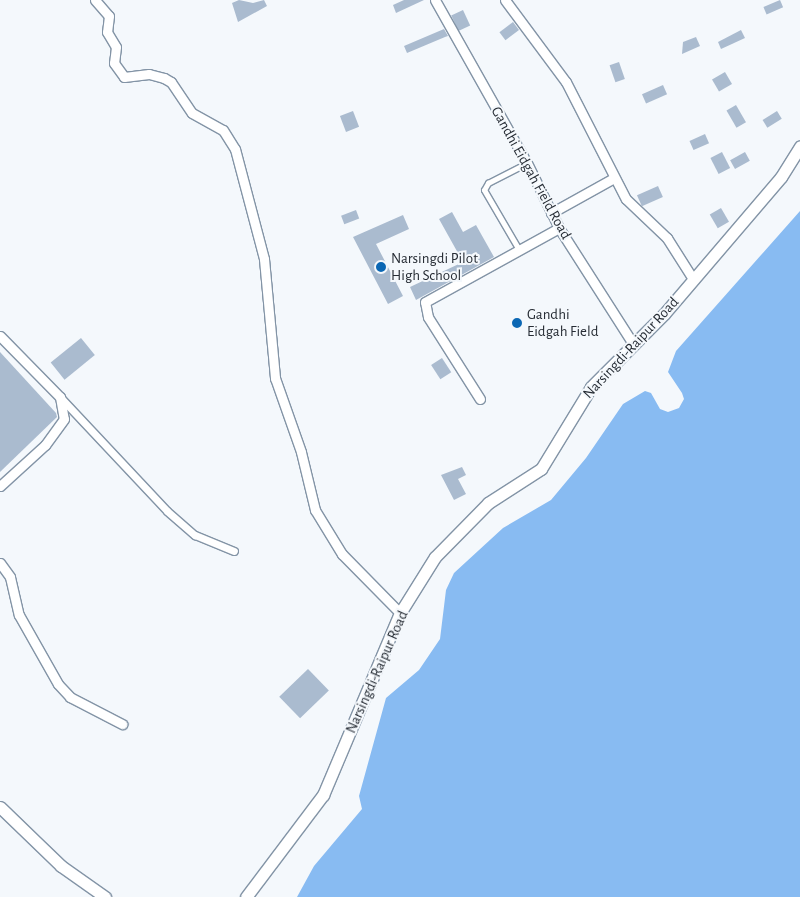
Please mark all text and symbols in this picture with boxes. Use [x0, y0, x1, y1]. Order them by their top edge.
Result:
street label: Gandhi Eidgah Field Road [487, 104, 575, 242]
place label: Narsingdi Pilot High School [391, 249, 478, 284]
marker: Narsingdi Pilot High School [375, 261, 387, 273]
street label: Narsingdi-Raipur Road [579, 294, 683, 402]
place label: Gandhi Eidgah Field [527, 305, 598, 340]
marker: Gandhi Eidgah Field [511, 317, 523, 329]
street label: Narsingdi-Raipur Road [342, 608, 412, 736]

